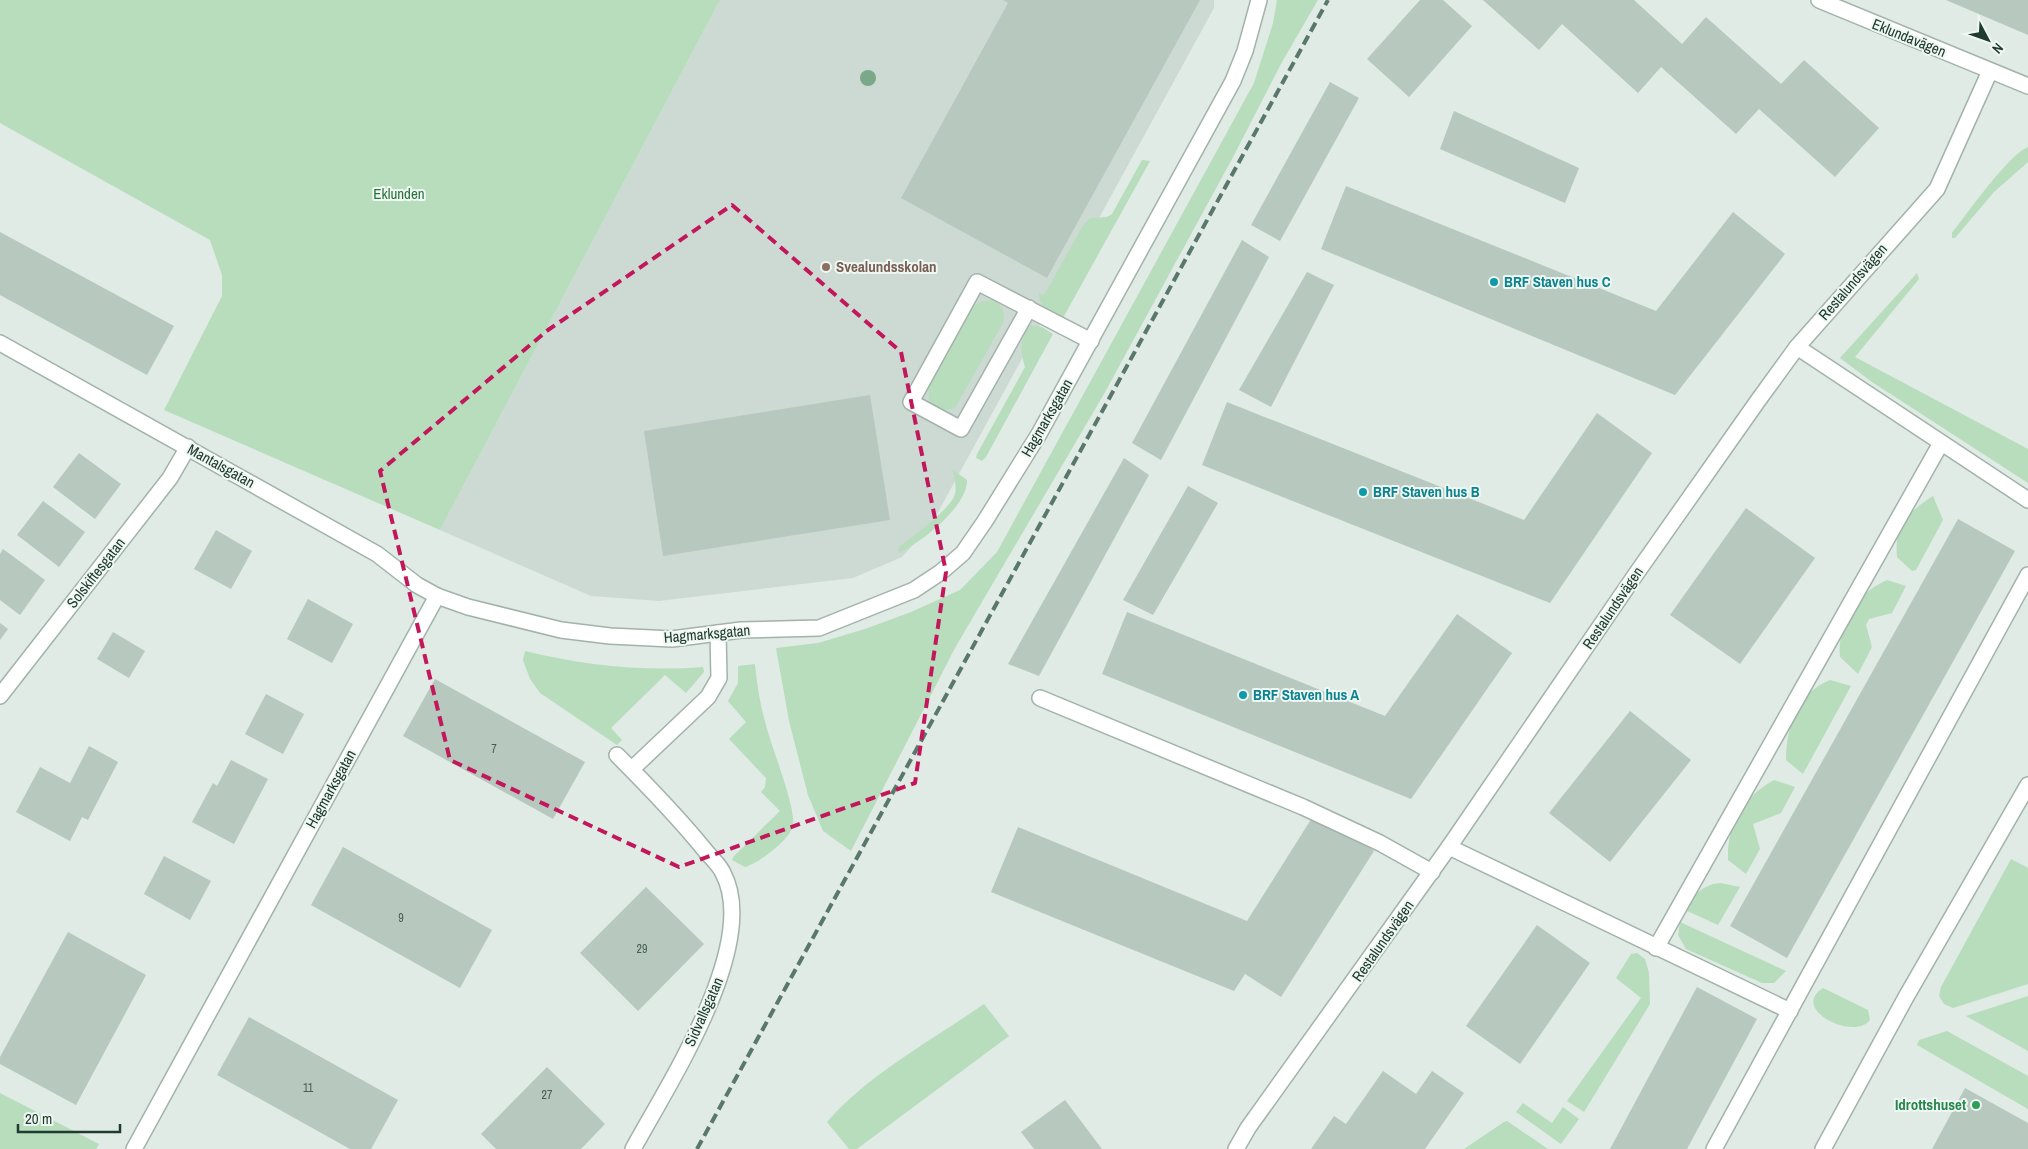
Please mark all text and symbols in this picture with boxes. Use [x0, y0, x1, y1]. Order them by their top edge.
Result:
street label: Eklundavägen [1869, 13, 1949, 62]
north arrow [1963, 15, 2013, 65]
text: N [1988, 39, 2007, 58]
park label: Eklunden [373, 183, 425, 204]
street label: Restalundsvägen [1814, 239, 1892, 324]
place label: Svealundsskolan [836, 256, 937, 277]
marker: Svealundsskolan [820, 261, 832, 273]
place label: BRF Staven hus C [1504, 271, 1611, 292]
marker: BRF Staven hus C [1488, 276, 1500, 288]
street label: Hagmarksgatan [1016, 375, 1077, 461]
street label: Mantalsgatan [184, 438, 259, 493]
place label: BRF Staven hus B [1373, 481, 1480, 502]
marker: BRF Staven hus B [1357, 486, 1369, 498]
street label: Solskiftesgatan [61, 533, 130, 612]
street label: Restalundsvägen [1577, 562, 1648, 653]
street label: Hagmarksgatan [663, 619, 751, 648]
place label: BRF Staven hus A [1253, 684, 1359, 705]
marker: BRF Staven hus A [1237, 689, 1249, 701]
house number: 7 [491, 741, 497, 757]
street label: Hagmarksgatan [300, 746, 361, 832]
street label: Restalundsvägen [1347, 896, 1418, 986]
house number: 9 [398, 910, 404, 926]
house number: 29 [637, 941, 647, 957]
street label: Sidvallsgatan [679, 974, 728, 1050]
house number: 11 [303, 1080, 314, 1096]
house number: 27 [542, 1087, 553, 1103]
place label: Idrottshuset [1895, 1094, 1966, 1115]
marker: Idrottshuset [1970, 1099, 1982, 1111]
scale bar [18, 1102, 120, 1134]
text: 20 m [25, 1108, 52, 1129]

